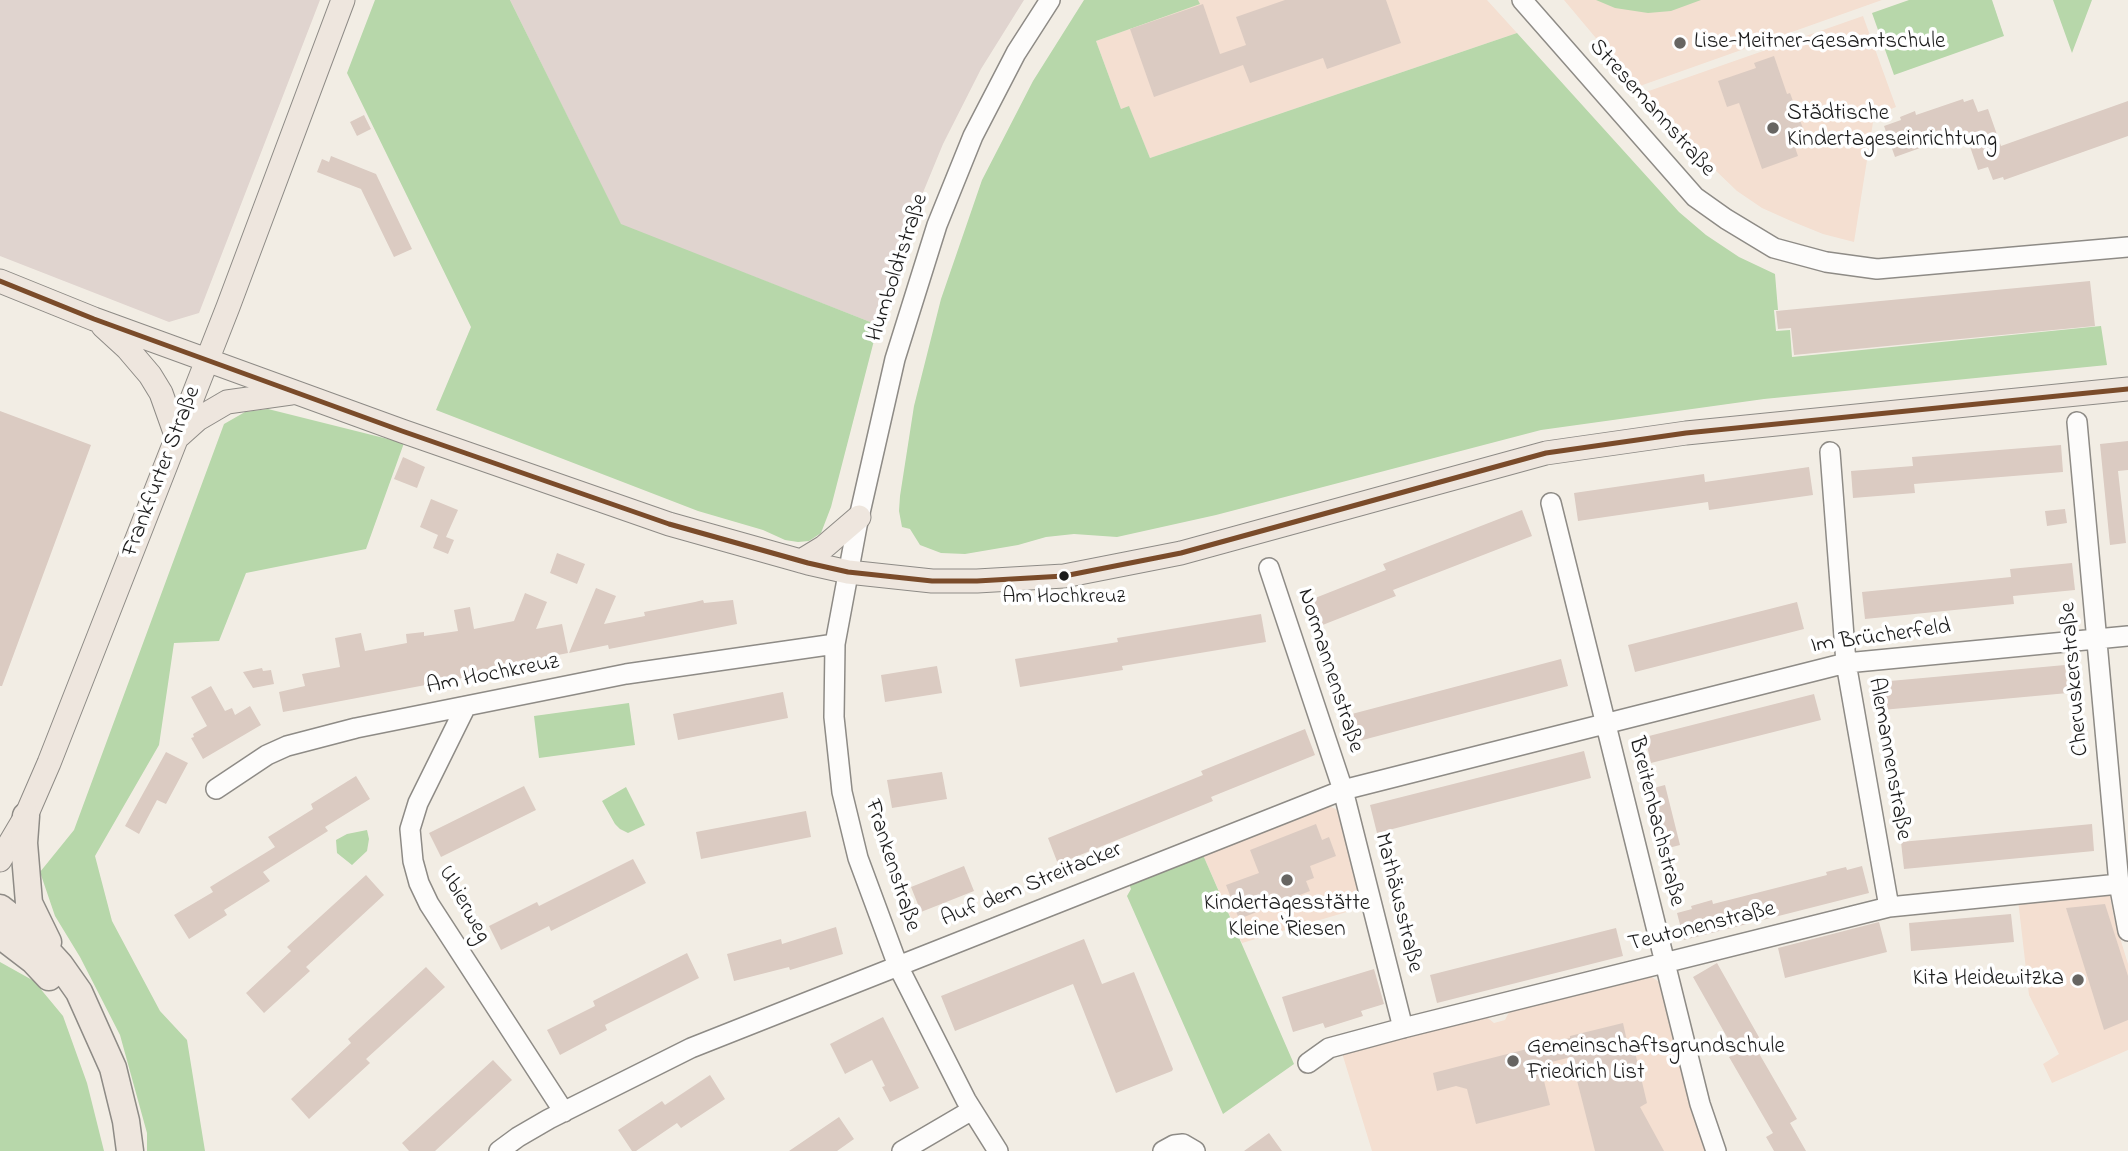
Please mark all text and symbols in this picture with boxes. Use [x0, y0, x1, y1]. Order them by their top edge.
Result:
place label: Lise-Meitner-Gesamtschule [1694, 29, 1945, 57]
street label: Stresemannstraße [1582, 34, 1720, 184]
marker: Lise-Meitner-Gesamtschule [1672, 35, 1688, 51]
place label: Städtische Kindertageseinrichtung [1787, 101, 1997, 155]
marker: Städtische Kindertageseinrichtung [1765, 120, 1781, 136]
street label: Humboldtstraße [862, 191, 936, 345]
street label: Frankfurter Straße [118, 383, 208, 561]
marker: Am Hochkreuz [1057, 569, 1071, 583]
place label: Am Hochkreuz [1003, 586, 1125, 612]
street label: Normannenstraße [1290, 586, 1368, 756]
street label: Cheruskerstraße [2056, 601, 2096, 757]
street label: Im Brücherfeld [1809, 615, 1953, 661]
street label: Am Hochkreuz [424, 650, 562, 702]
street label: Alemannenstraße [1860, 676, 1916, 842]
street label: Breitenbachstraße [1621, 735, 1689, 909]
street label: Frankenstraße [857, 797, 925, 935]
street label: Mathäusstraße [1366, 830, 1428, 976]
street label: Auf dem Streitacker [938, 837, 1126, 935]
street label: Ubierweg [431, 862, 495, 948]
marker: Kindertagesstätte Kleine Riesen [1279, 872, 1295, 888]
place label: Kindertagesstätte Kleine Riesen [1204, 891, 1370, 945]
street label: Teutonenstraße [1626, 896, 1778, 960]
place label: Kita Heidewitzka [1913, 966, 2064, 994]
marker: Kita Heidewitzka [2070, 972, 2086, 988]
place label: Gemeinschaftsgrundschule Friedrich List [1527, 1034, 1785, 1088]
marker: Gemeinschaftsgrundschule Friedrich List [1505, 1053, 1521, 1069]

